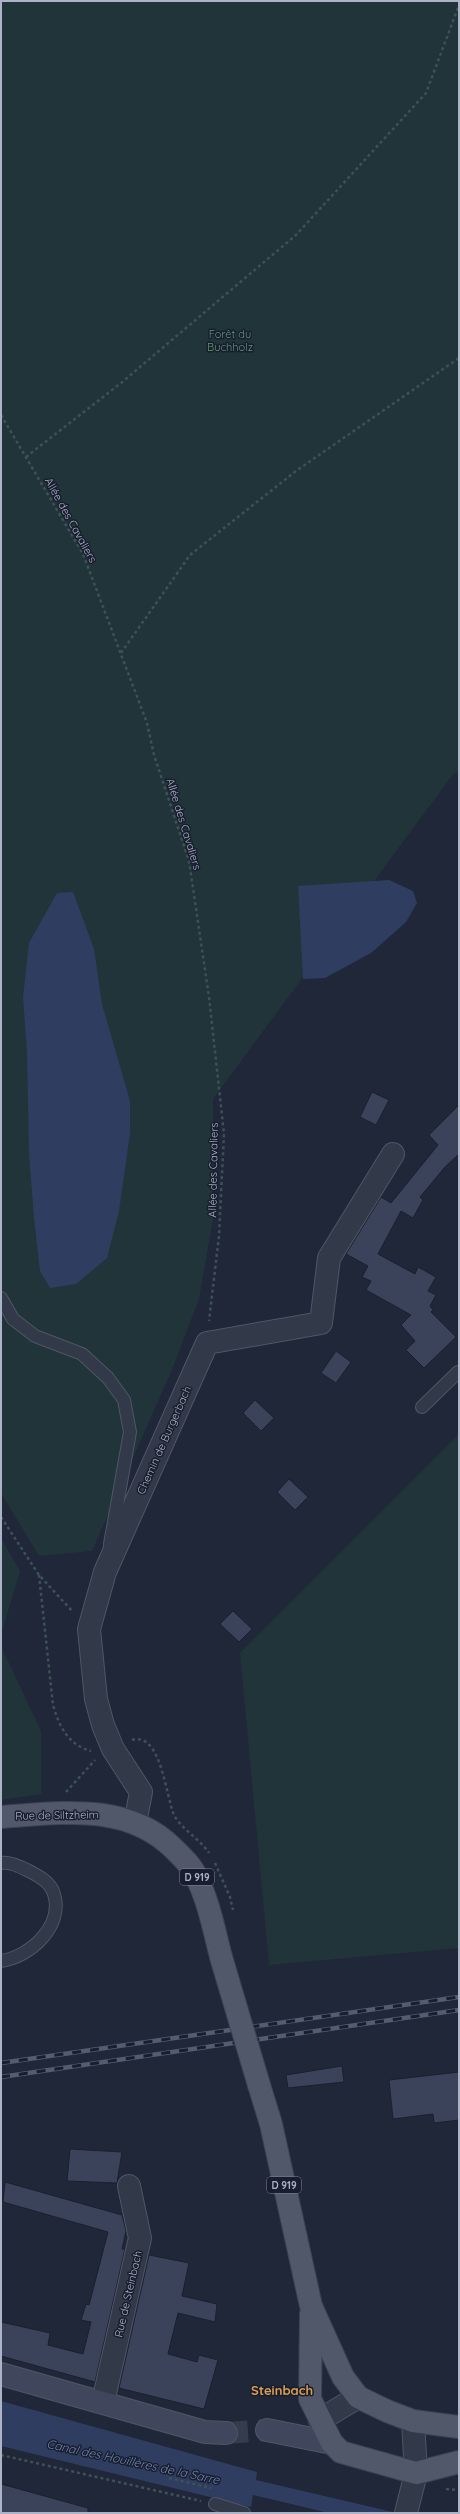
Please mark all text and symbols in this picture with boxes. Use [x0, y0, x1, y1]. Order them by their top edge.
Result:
park label: Forêt du Buchholz [207, 327, 253, 354]
street label: Allée des Cavaliers [42, 475, 100, 565]
street label: Allée des Cavaliers [163, 776, 205, 872]
street label: Allée des Cavaliers [205, 1122, 221, 1218]
street label: Chemin de Burgerbach [134, 1384, 194, 1496]
street label: Rue de Siltzheim [15, 1807, 99, 1823]
road number: D 919 [180, 1869, 214, 1885]
road number: D 919 [267, 2177, 301, 2193]
street label: Rue de Steinbach [111, 2249, 145, 2339]
district label: Steinbach [251, 2382, 313, 2398]
water label: Canal des Houillères de la Sarre [45, 2436, 222, 2487]

